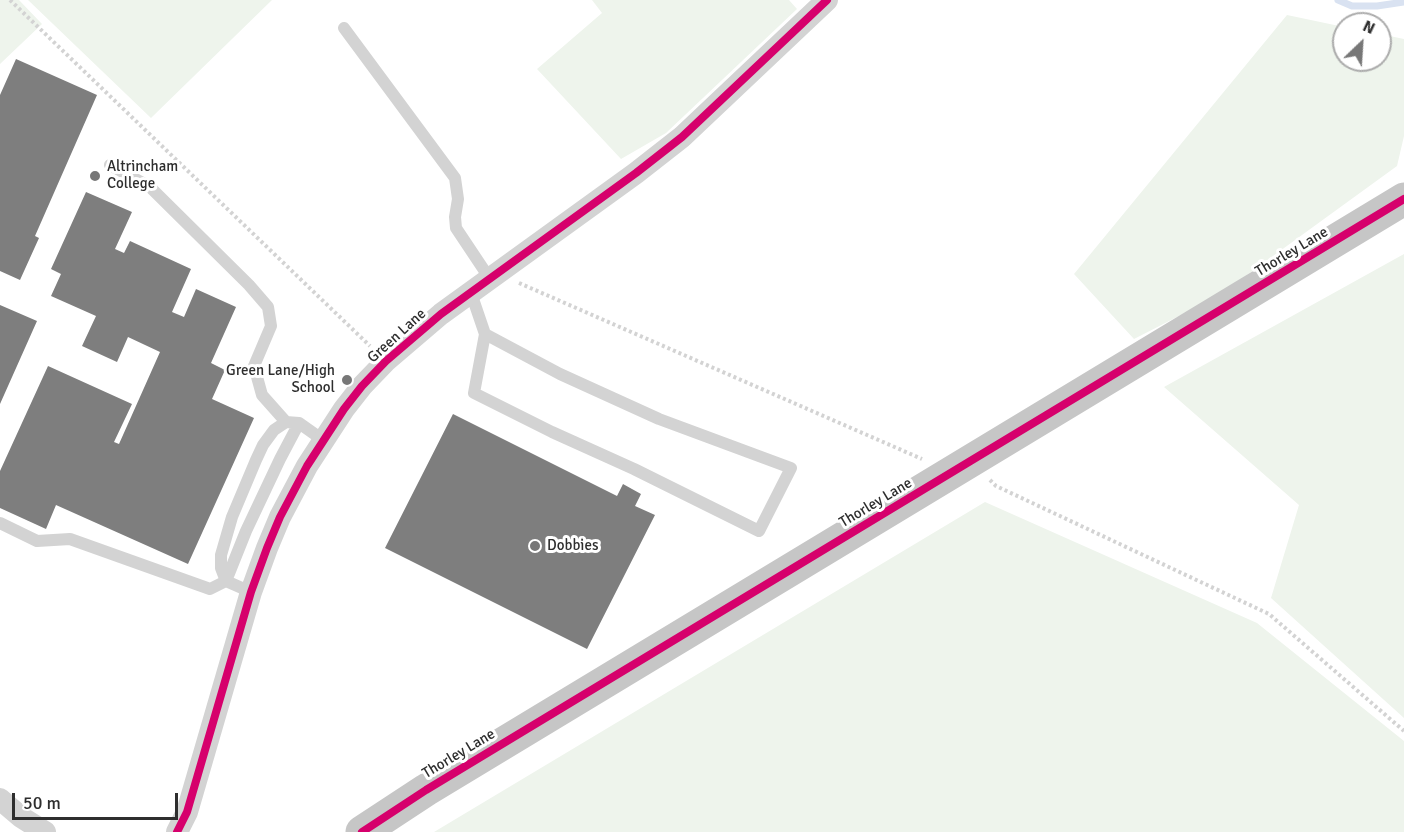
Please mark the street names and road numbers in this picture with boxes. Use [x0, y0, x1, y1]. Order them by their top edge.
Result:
street label: Thorley Lane [1252, 223, 1332, 281]
street label: Green Lane [364, 305, 430, 367]
street label: Thorley Lane [836, 474, 916, 532]
street label: Thorley Lane [419, 725, 499, 783]

